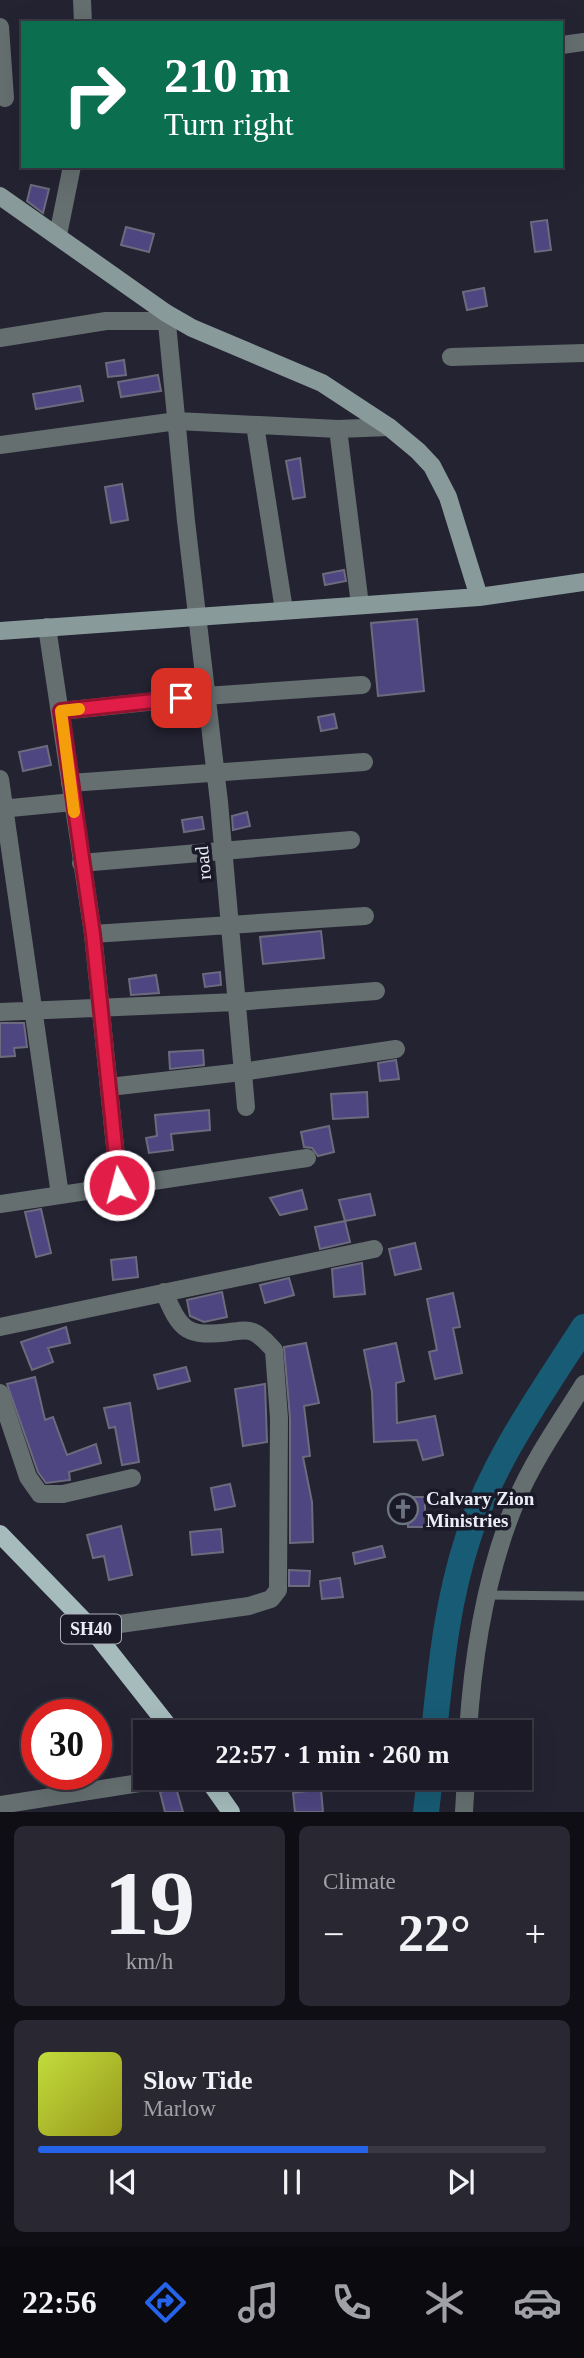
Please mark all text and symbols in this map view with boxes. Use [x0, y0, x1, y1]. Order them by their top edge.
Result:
text: 210 m [164, 48, 291, 103]
icon: right [49, 49, 140, 140]
text: Turn right [164, 106, 294, 142]
pin [151, 668, 211, 728]
icon: arrive [162, 679, 200, 717]
street label: road [191, 845, 215, 881]
position arrow [82, 1148, 156, 1222]
place label: Calvary Zion Ministries [426, 1488, 535, 1531]
church icon: Calvary Zion Ministries [386, 1492, 420, 1526]
road number: SH40 [61, 1614, 121, 1644]
speed limit sign: 30 [21, 1699, 112, 1790]
text: 22:57 · 1 min · 260 m [216, 1740, 450, 1769]
text: 19 [104, 1853, 195, 1954]
text: Climate [323, 1869, 396, 1894]
text: 22° [398, 1905, 471, 1962]
text: − [323, 1913, 344, 1955]
text: + [525, 1913, 546, 1955]
text: km/h [126, 1949, 173, 1974]
text: Slow Tide [143, 2066, 253, 2095]
text: Marlow [143, 2096, 216, 2121]
icon: previous [104, 2163, 142, 2201]
icon: pause [273, 2163, 311, 2201]
icon: next [442, 2163, 480, 2201]
icon: directions [141, 2278, 190, 2327]
icon: music [234, 2278, 283, 2327]
icon: phone [327, 2278, 376, 2327]
icon: climate [420, 2278, 469, 2327]
icon: car [513, 2278, 562, 2327]
text: 22:56 [22, 2284, 97, 2320]

